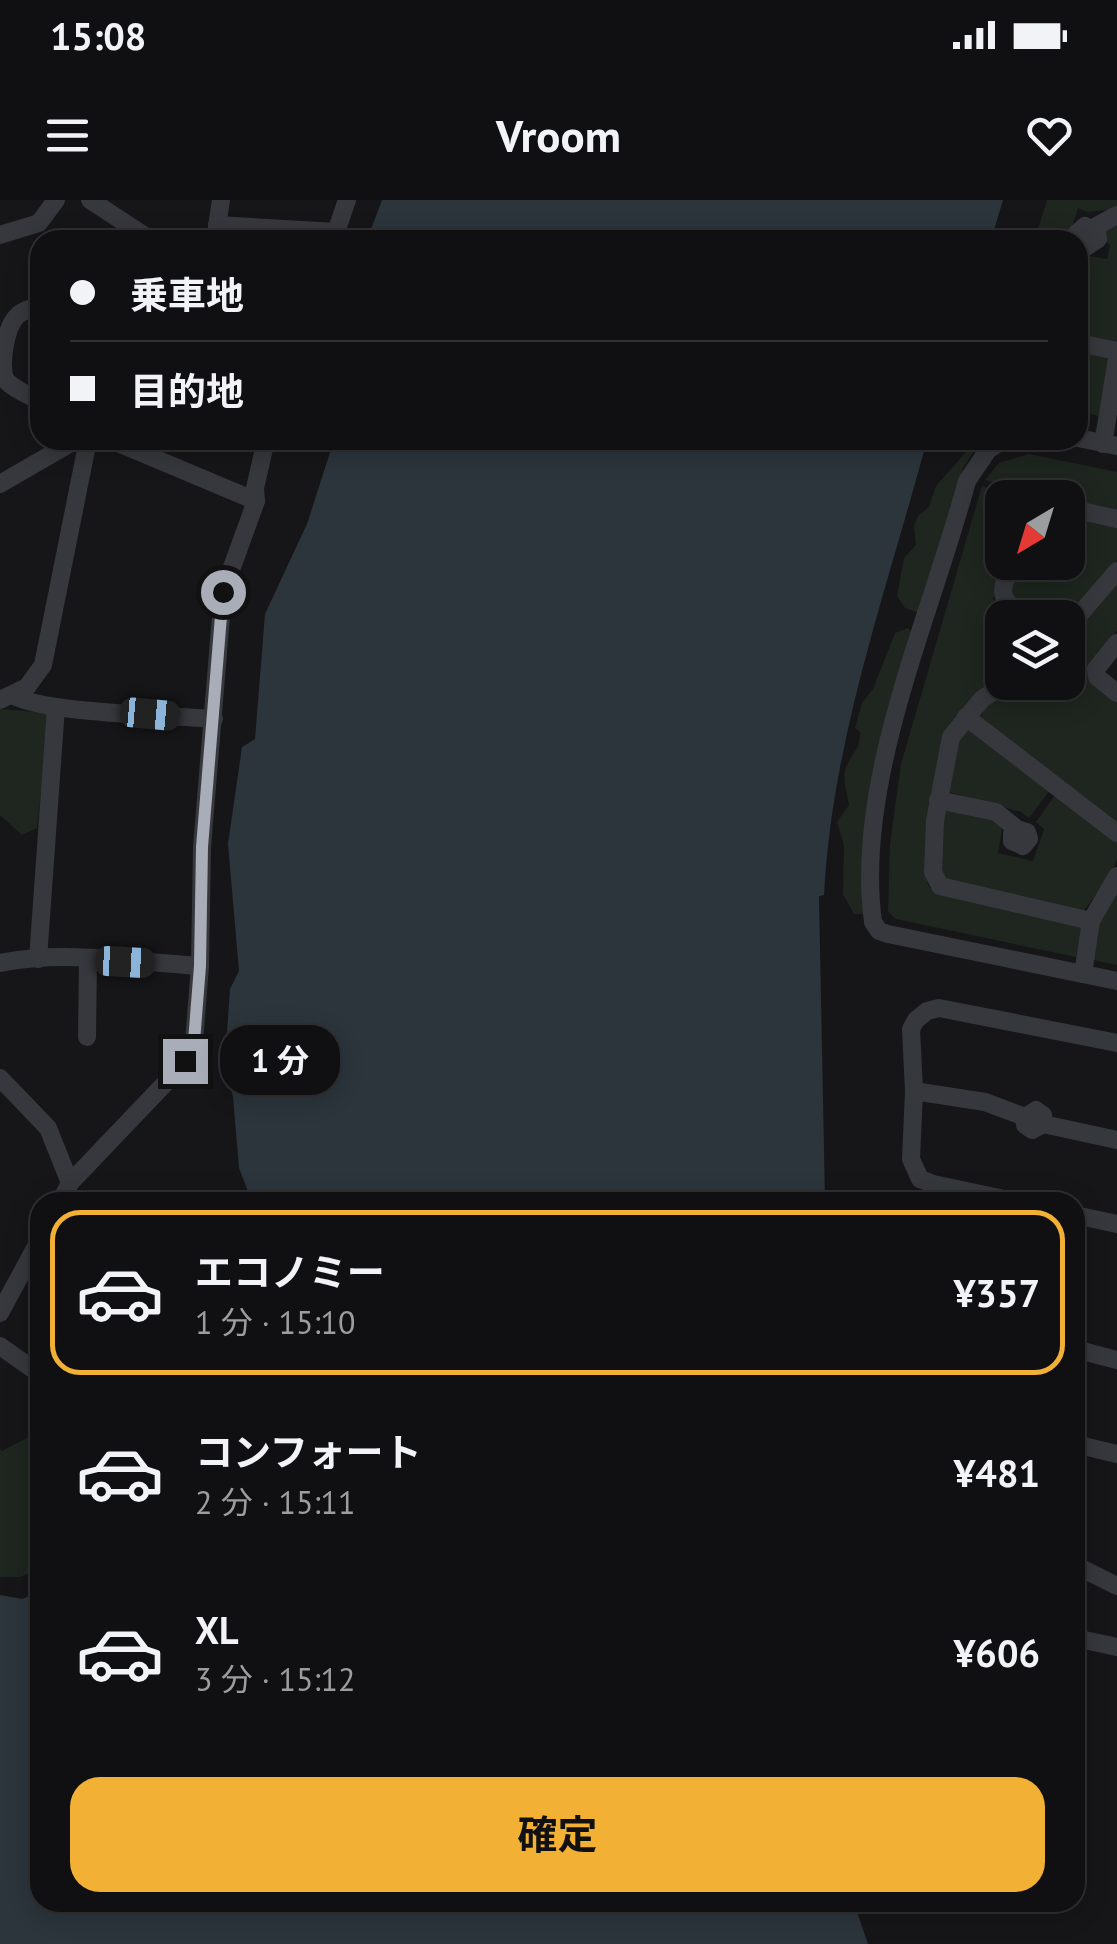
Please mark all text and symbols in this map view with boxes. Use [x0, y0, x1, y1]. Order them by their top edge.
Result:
text: 15:08 [50, 11, 146, 60]
text: Vroom [496, 106, 621, 164]
icon: menu [40, 108, 95, 163]
icon: heart [1022, 108, 1077, 163]
text: 乗車地 [130, 270, 244, 319]
text: 目的地 [130, 366, 244, 415]
north arrow [985, 480, 1085, 580]
map controls [985, 480, 1085, 700]
route start [201, 570, 246, 615]
button: layers [985, 600, 1085, 700]
car [119, 696, 181, 732]
car [94, 945, 156, 979]
callout: 1 分 [220, 1026, 340, 1096]
route end [163, 1039, 208, 1084]
text: 1 分 [251, 1039, 309, 1081]
text: エコノミー [195, 1247, 385, 1296]
icon: car [75, 1248, 165, 1338]
text: ¥357 [954, 1268, 1040, 1317]
text: 1 分 · 15:10 [195, 1301, 355, 1343]
text: コンフォート [195, 1427, 422, 1476]
icon: car [75, 1428, 165, 1518]
text: ¥481 [954, 1448, 1040, 1497]
text: 2 分 · 15:11 [195, 1481, 355, 1523]
text: XL [195, 1605, 239, 1654]
icon: car [75, 1608, 165, 1698]
text: ¥606 [954, 1628, 1040, 1677]
text: 3 分 · 15:12 [195, 1658, 355, 1700]
button: 確定 [70, 1777, 1045, 1892]

